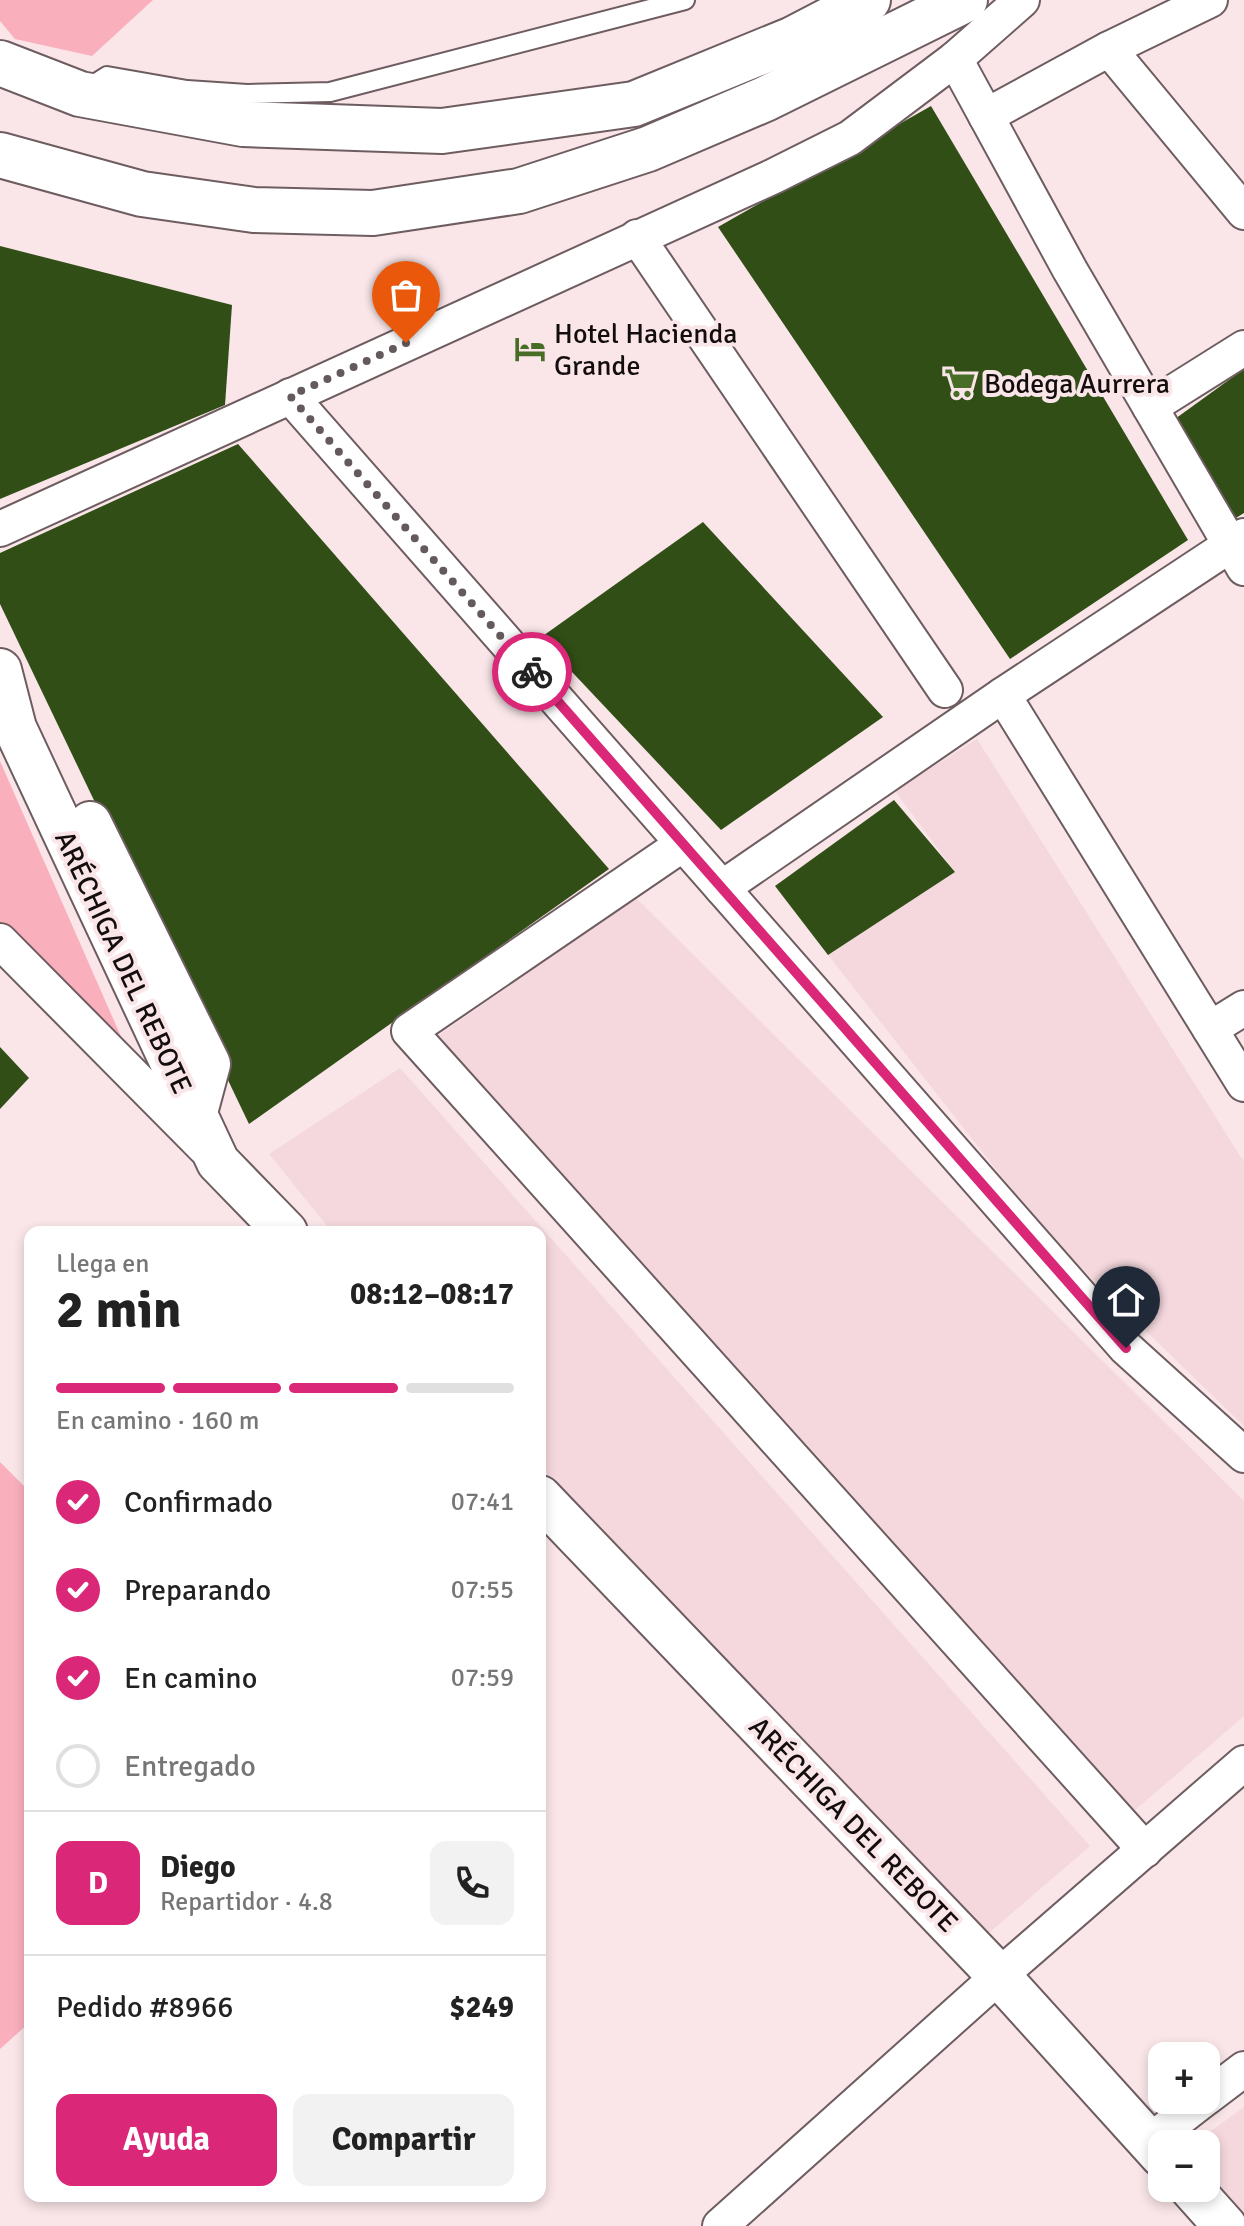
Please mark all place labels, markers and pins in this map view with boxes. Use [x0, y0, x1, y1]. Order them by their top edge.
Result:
pin [372, 261, 440, 343]
place label: Hotel Hacienda Grande [554, 317, 738, 383]
hotel icon: Hotel Hacienda Grande [513, 332, 547, 366]
supermarket icon: Bodega Aurrera [943, 366, 977, 400]
place label: Bodega Aurrera [984, 367, 1170, 401]
pin [1092, 1266, 1160, 1348]

